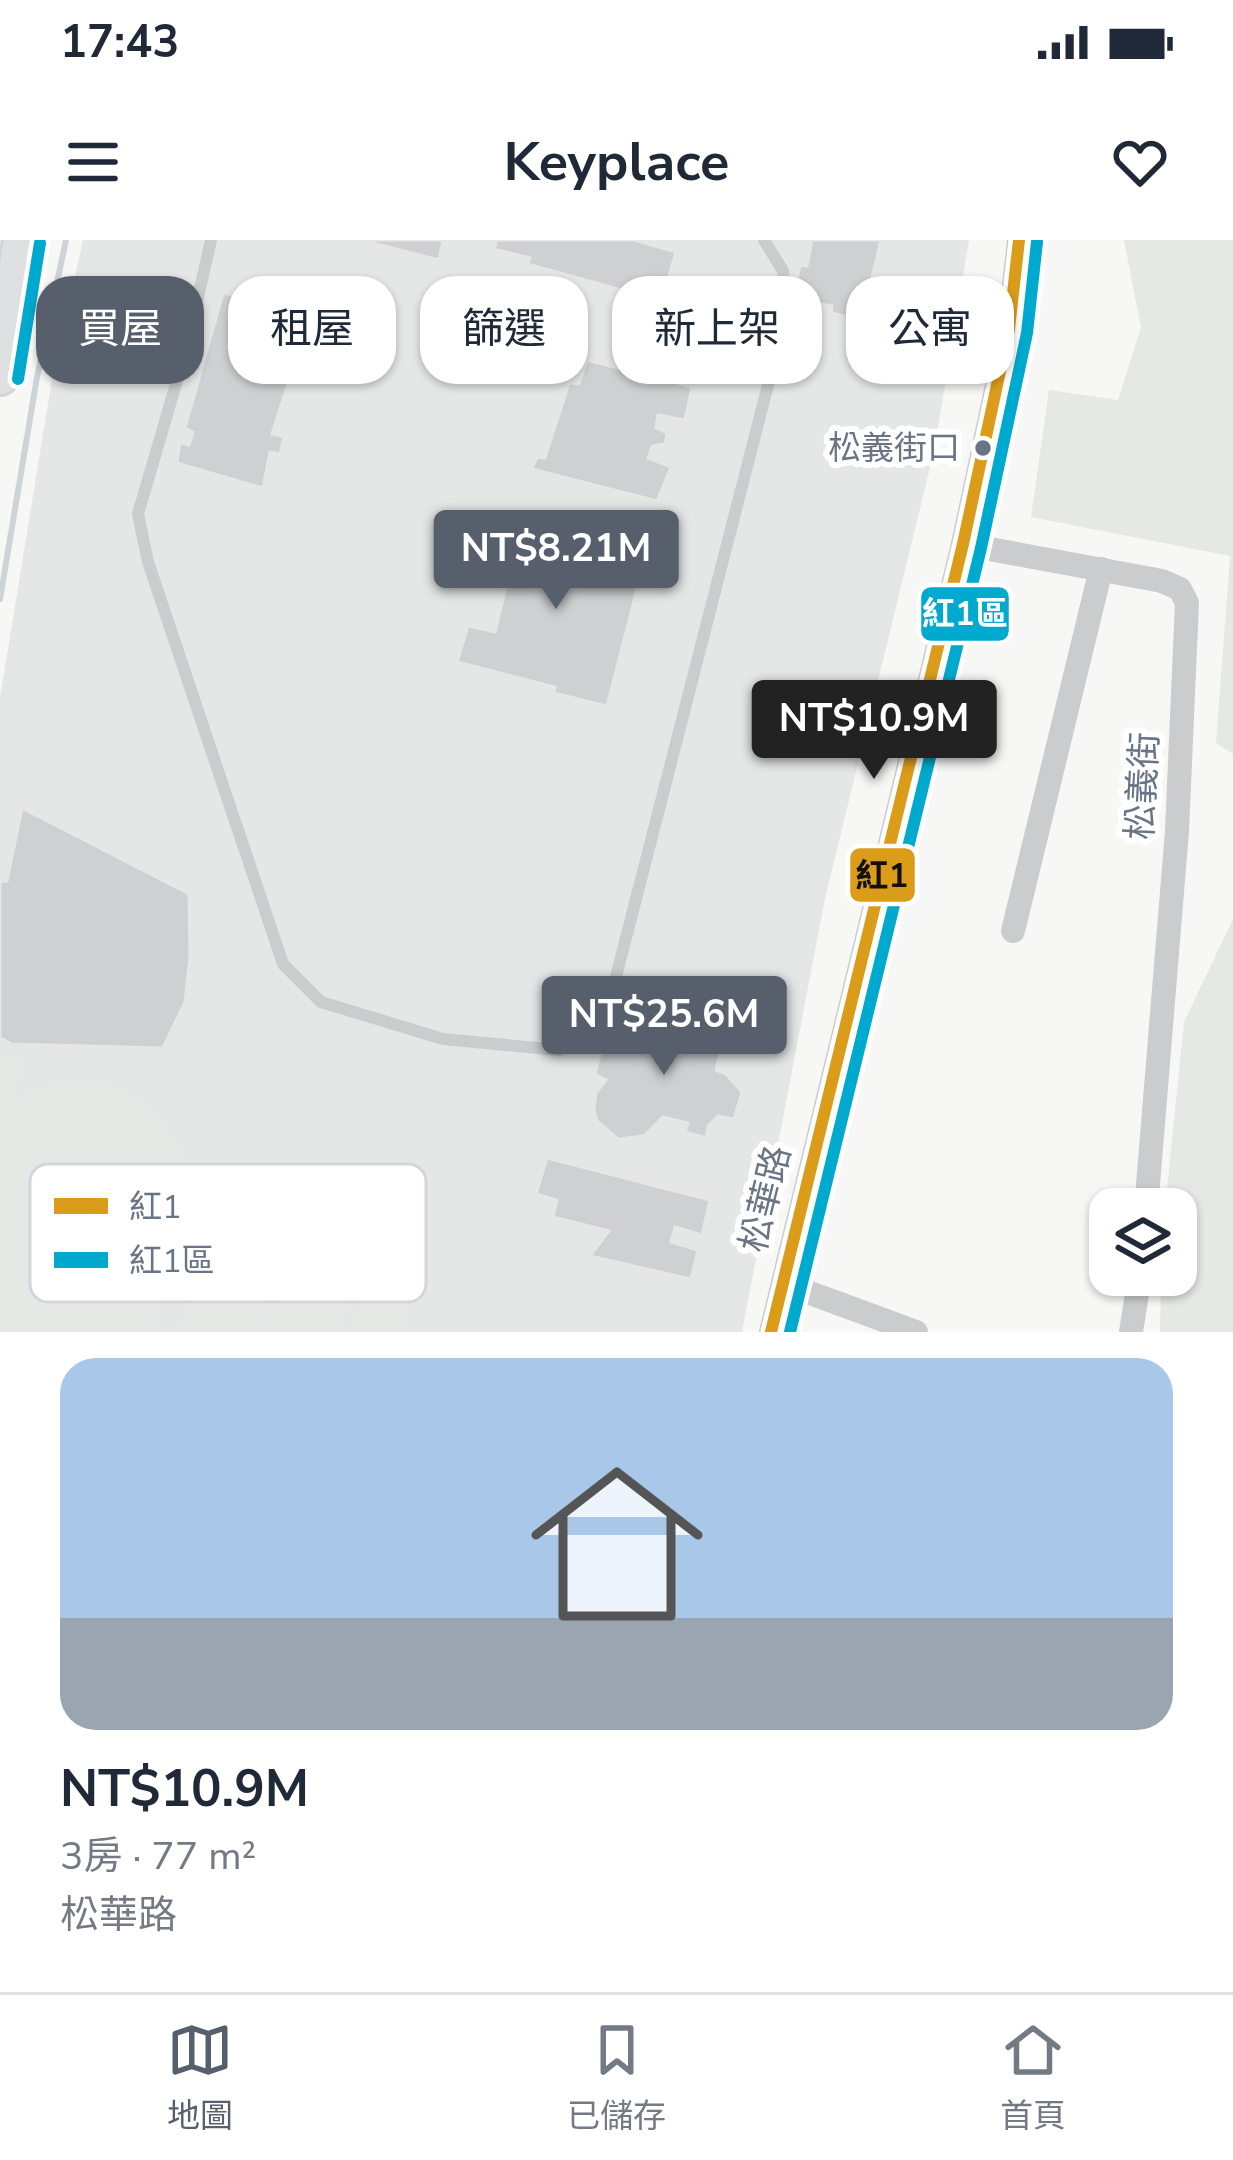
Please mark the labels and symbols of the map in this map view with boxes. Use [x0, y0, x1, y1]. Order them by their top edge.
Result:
place label: 松義街口 [828, 426, 960, 471]
marker: 松義街口 [972, 437, 994, 459]
pin: NT$8.21M [432, 510, 680, 612]
line badge: 紅1區 [919, 585, 1011, 643]
text: 紅1區 [922, 592, 1008, 637]
pin: NT$10.9M [750, 680, 998, 782]
street label: 松義街 [1116, 731, 1170, 841]
line badge: 紅1 [848, 846, 917, 904]
text: 紅1 [856, 854, 908, 899]
pin: NT$25.6M [540, 976, 788, 1078]
street label: 松華路 [729, 1141, 803, 1257]
legend [30, 1164, 426, 1302]
text: 紅1 [129, 1185, 182, 1230]
text: 紅1區 [129, 1239, 215, 1284]

